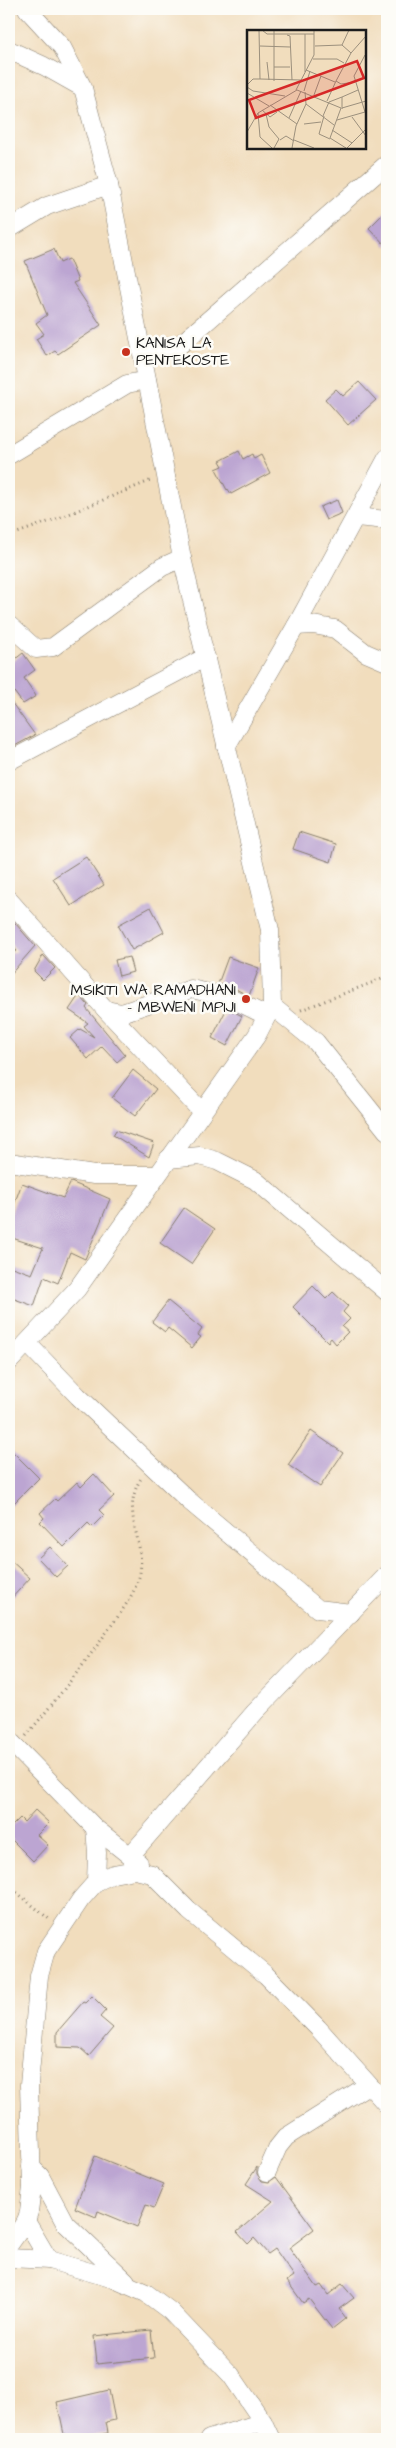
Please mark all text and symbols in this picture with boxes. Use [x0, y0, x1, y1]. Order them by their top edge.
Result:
inset map [247, 30, 366, 149]
place label: KANISA LA PENTEKOSTE [136, 333, 229, 371]
marker: KANISA LA PENTEKOSTE [120, 346, 132, 358]
place label: MSIKITI WA RAMADHANI - MBWENI MPIJI [71, 980, 236, 1018]
marker: MSIKITI WA RAMADHANI - MBWENI MPIJI [240, 993, 252, 1005]

